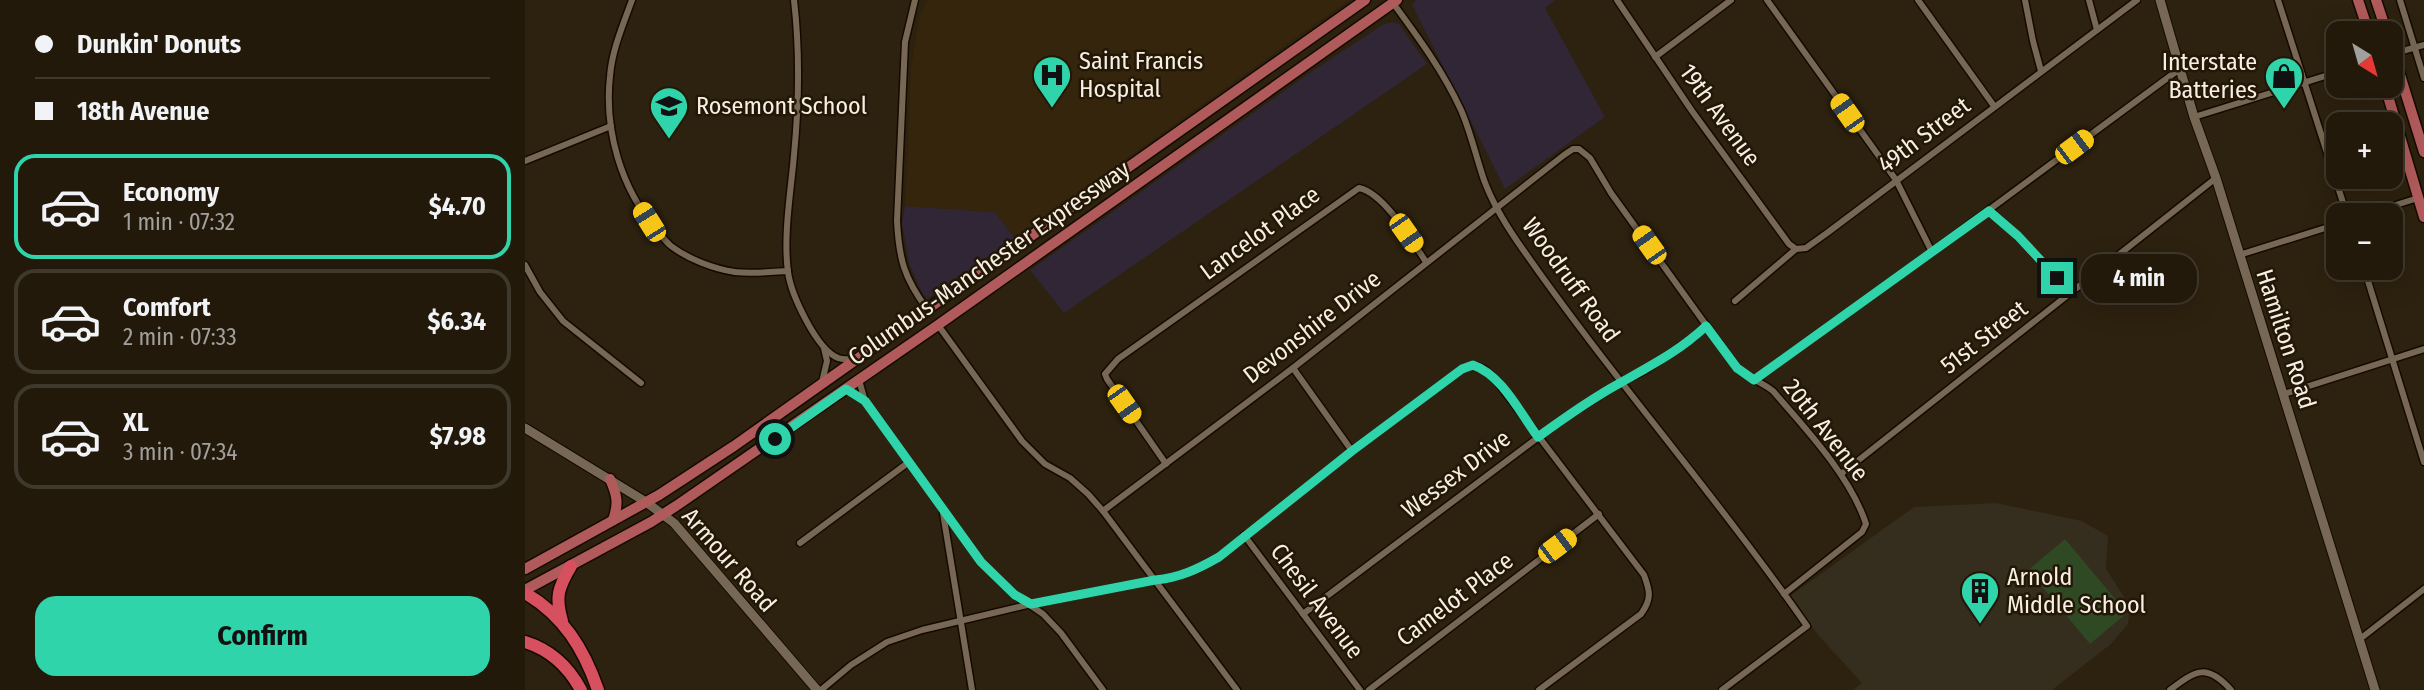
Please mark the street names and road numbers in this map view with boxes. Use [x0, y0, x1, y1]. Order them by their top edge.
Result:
street label: 19th Avenue [1674, 59, 1766, 171]
street label: 49th Street [1872, 91, 1976, 179]
street label: Columbus-Manchester Expressway [843, 155, 1135, 371]
street label: Lancelot Place [1195, 180, 1325, 286]
street label: Woodruff Road [1517, 212, 1625, 348]
street label: Devonshire Drive [1238, 265, 1386, 389]
street label: Hamilton Road [2250, 266, 2322, 412]
street label: 51st Street [1935, 294, 2033, 379]
street label: 20th Avenue [1778, 374, 1874, 486]
street label: Wessex Drive [1396, 424, 1516, 524]
street label: Armour Road [676, 502, 782, 618]
street label: Chesil Avenue [1265, 538, 1369, 664]
street label: Camelot Place [1391, 546, 1519, 652]

